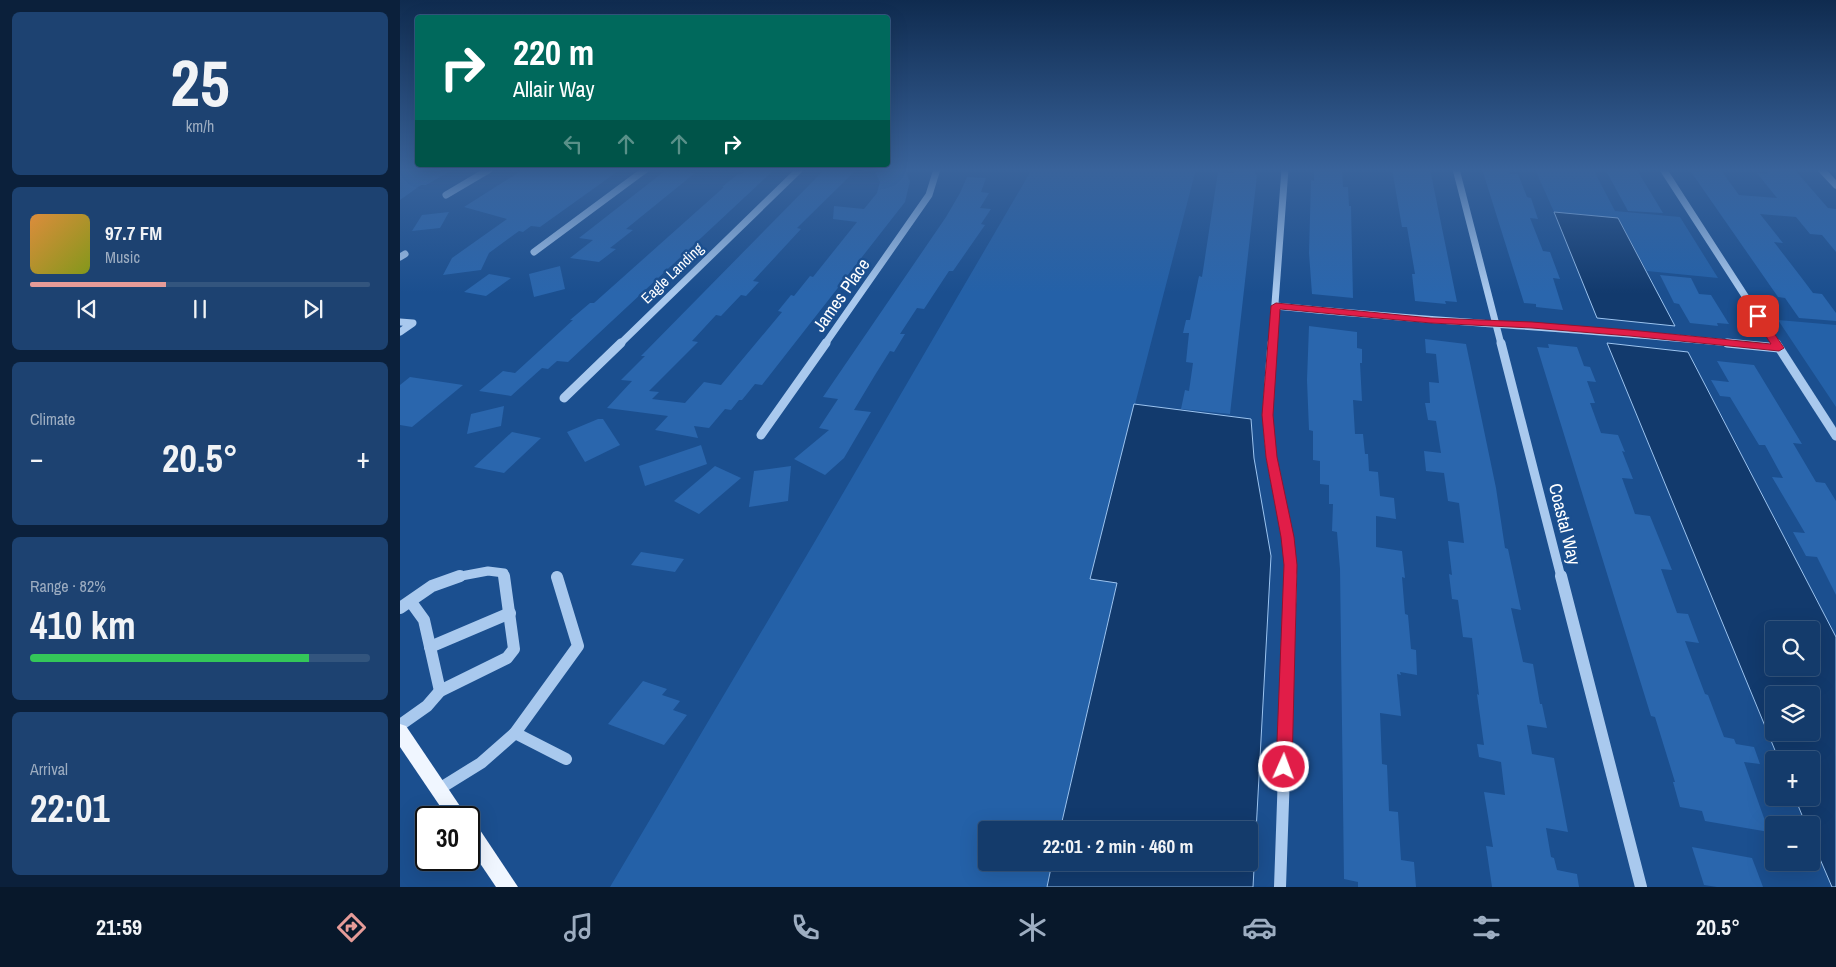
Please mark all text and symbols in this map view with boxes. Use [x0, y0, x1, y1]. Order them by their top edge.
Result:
text: 220 m [513, 29, 594, 76]
icon: right [430, 35, 495, 100]
text: 25 [170, 39, 230, 126]
text: Allair Way [513, 74, 595, 104]
text: km/h [186, 115, 214, 137]
icon: left [559, 130, 587, 158]
icon: ahead [612, 130, 640, 158]
icon: ahead [665, 130, 693, 158]
icon: right [718, 130, 746, 158]
text: 97.7 FM [105, 220, 162, 246]
street label: Eagle Landing [636, 238, 708, 308]
text: Music [105, 246, 140, 268]
street label: James Place [807, 253, 875, 337]
icon: previous [73, 295, 101, 323]
icon: pause [186, 295, 214, 323]
icon: next [299, 295, 327, 323]
pin [1737, 295, 1779, 337]
icon: arrive [1744, 302, 1772, 330]
text: Climate [30, 408, 75, 430]
text: 20.5° [162, 433, 238, 484]
text: − [30, 439, 43, 477]
text: + [357, 439, 370, 477]
street label: Coastal Way [1543, 481, 1587, 568]
text: Range · 82% [30, 575, 106, 597]
text: 410 km [30, 600, 136, 651]
map controls [1765, 621, 1820, 871]
button: search [1765, 621, 1820, 676]
button: layers [1765, 686, 1820, 741]
position arrow [1257, 740, 1309, 792]
button: + [1765, 751, 1820, 806]
text: Arrival [30, 758, 68, 780]
text: 22:01 [30, 783, 110, 834]
speed limit sign: 30 [415, 806, 480, 871]
button: − [1765, 816, 1820, 871]
text: 22:01 · 2 min · 460 m [1043, 833, 1193, 859]
icon: directions [334, 910, 369, 945]
icon: music [561, 910, 596, 945]
icon: phone [788, 910, 823, 945]
icon: climate [1015, 910, 1050, 945]
icon: car [1242, 910, 1277, 945]
icon: filters [1469, 910, 1504, 945]
text: 21:59 [96, 912, 142, 942]
text: 20.5° [1696, 912, 1740, 942]

